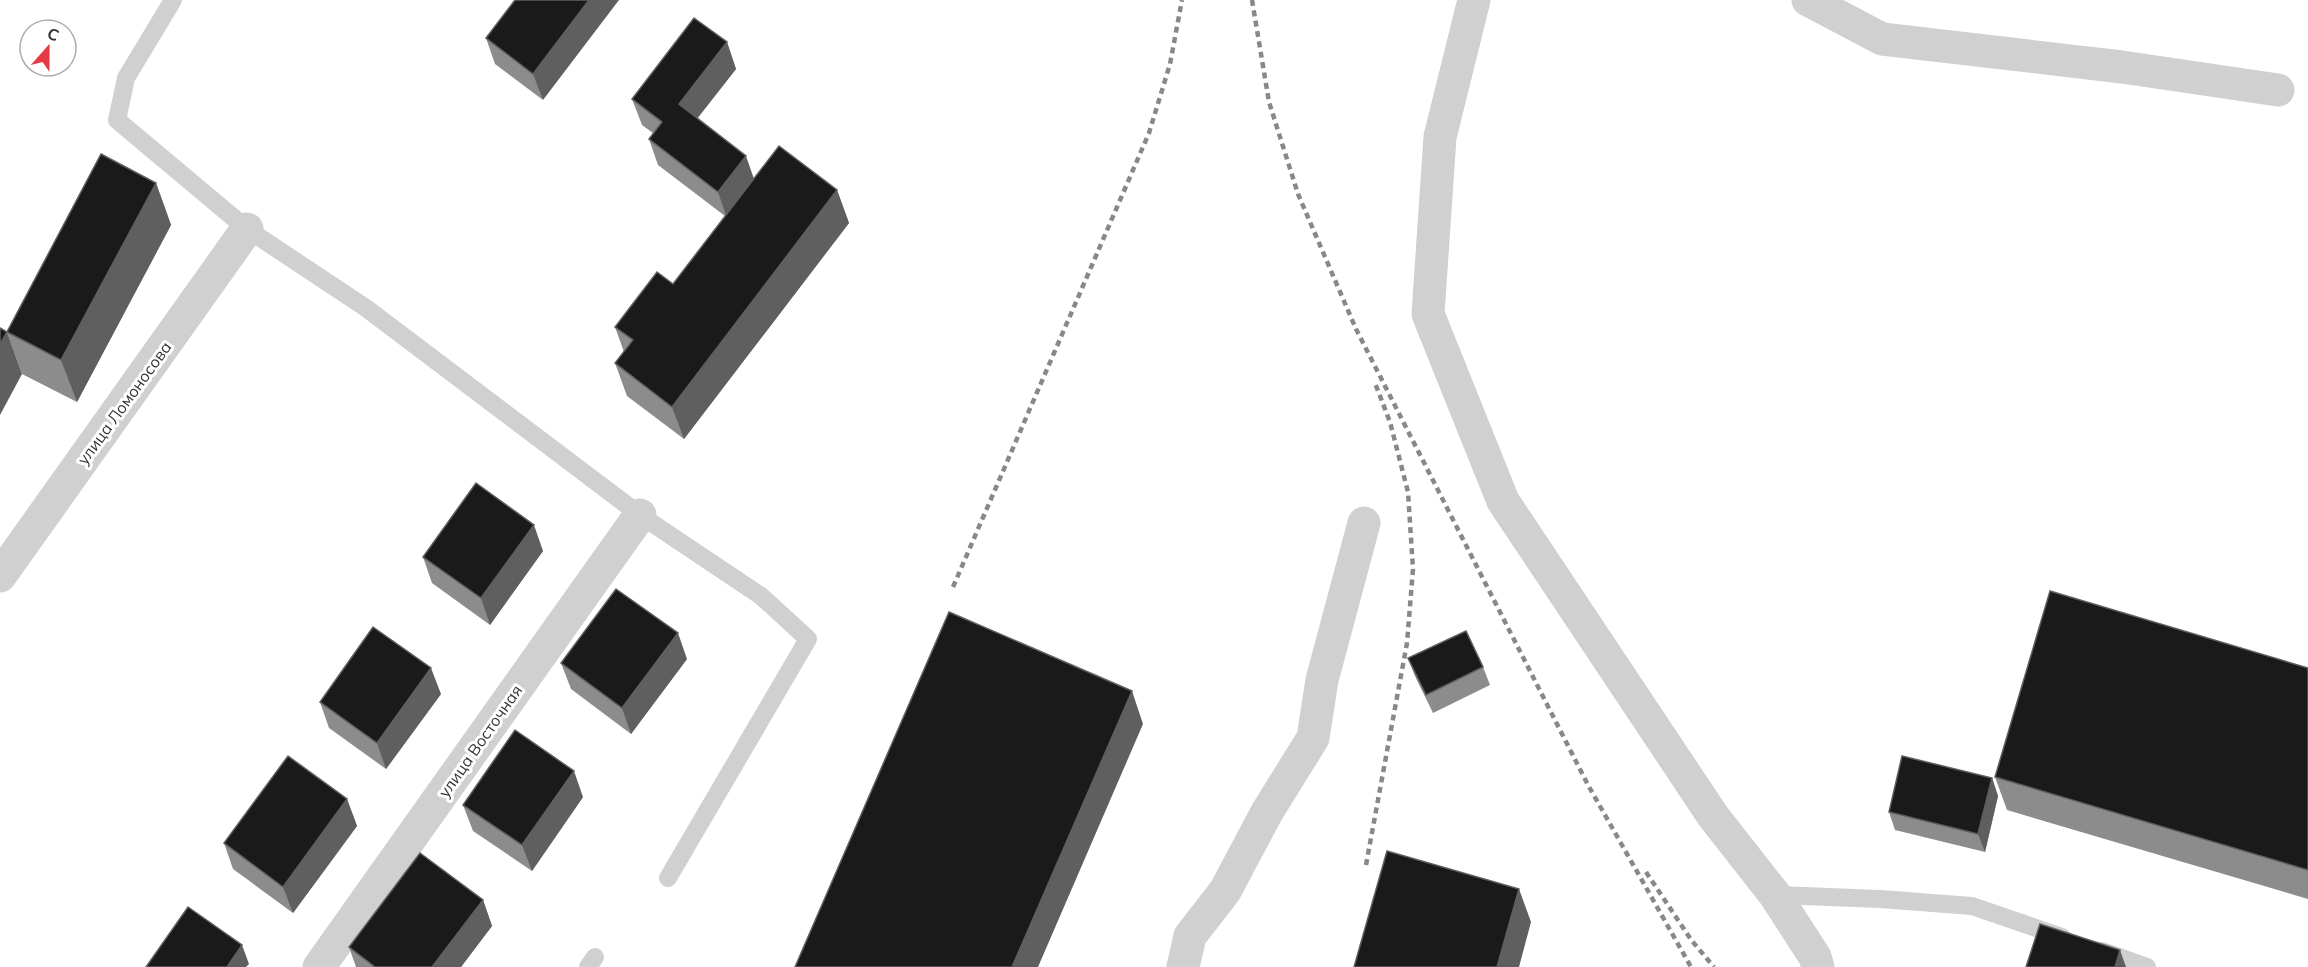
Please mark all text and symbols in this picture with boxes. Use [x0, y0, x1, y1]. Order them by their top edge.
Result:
north arrow [18, 18, 78, 78]
text: С [45, 23, 62, 45]
street label: улица Ломоносова [73, 338, 175, 468]
street label: улица Восточная [434, 681, 526, 801]

